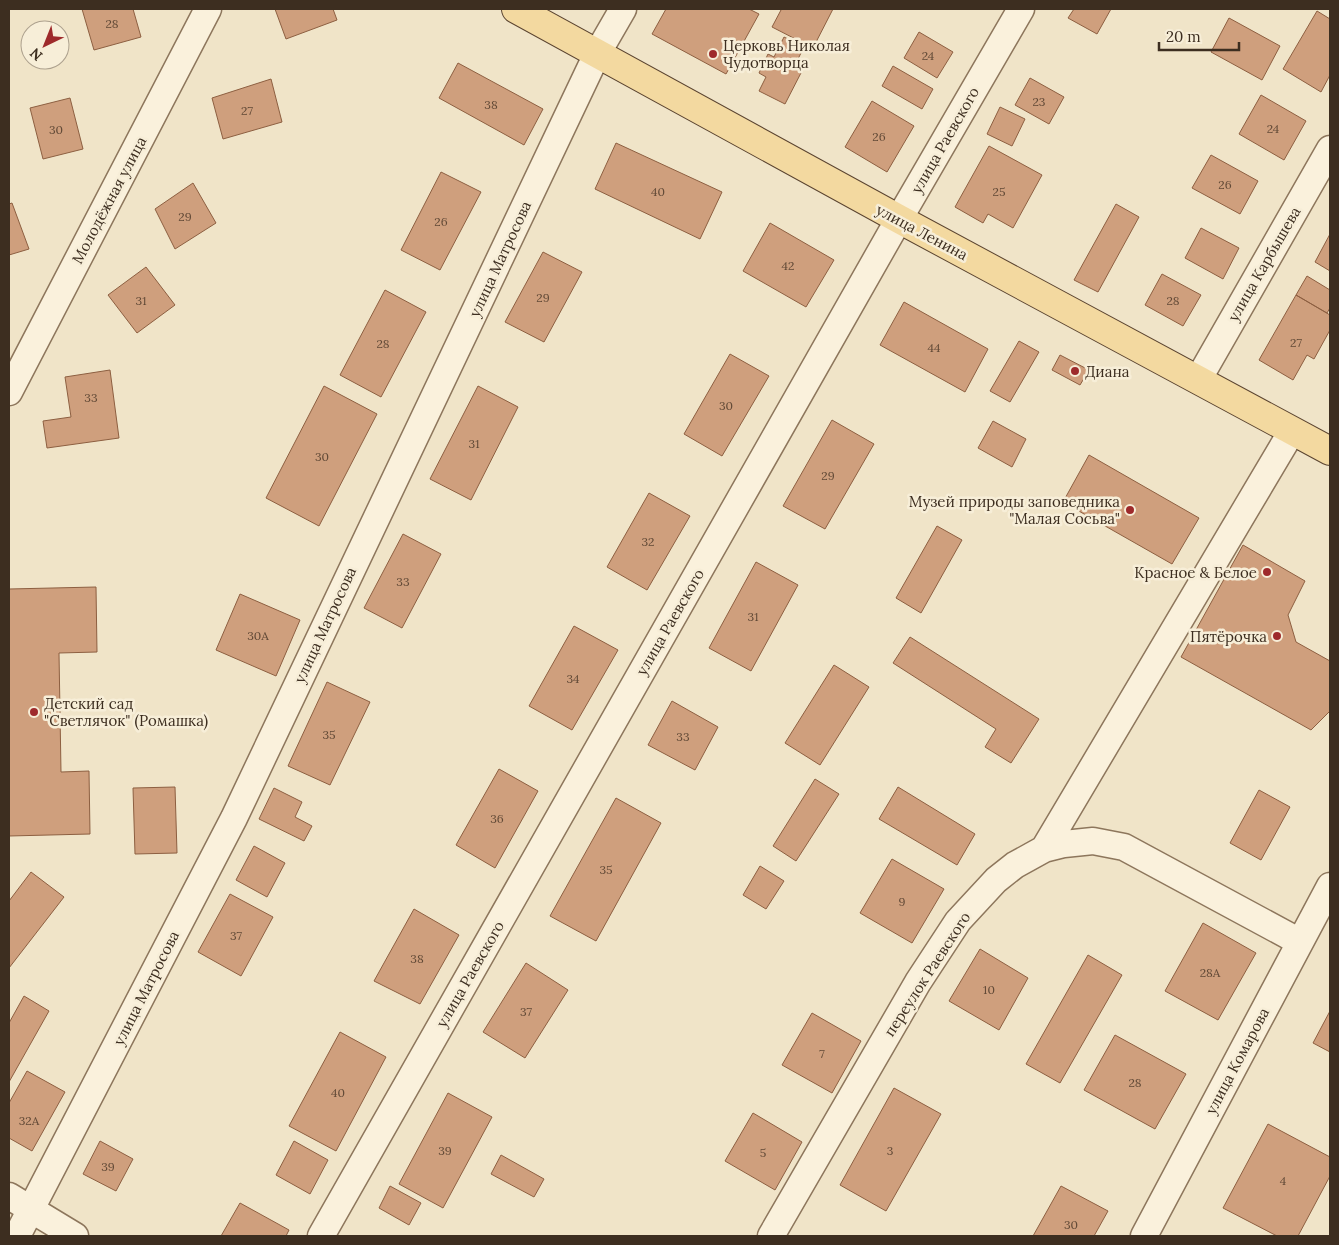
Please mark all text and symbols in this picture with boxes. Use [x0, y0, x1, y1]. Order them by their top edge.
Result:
house number: 28 [105, 16, 119, 31]
north arrow [20, 20, 70, 70]
scale bar [1159, 20, 1239, 52]
text: 20 m [1166, 27, 1201, 46]
place label: Церковь Николая Чудотворца [723, 36, 850, 72]
text: N [26, 44, 46, 65]
marker: Церковь Николая Чудотворца [707, 48, 719, 60]
house number: 24 [922, 48, 935, 63]
street label: улица Раевского [907, 83, 983, 197]
house number: 23 [1033, 94, 1046, 109]
house number: 38 [484, 97, 498, 112]
house number: 27 [241, 103, 253, 118]
house number: 24 [1267, 121, 1280, 136]
house number: 30 [49, 122, 63, 137]
house number: 26 [872, 129, 886, 144]
street label: Молодёжная улица [67, 133, 151, 267]
house number: 26 [1218, 177, 1232, 192]
house number: 40 [651, 184, 665, 199]
house number: 25 [993, 184, 1005, 199]
street label: улица Матросова [465, 198, 535, 320]
street label: улица Ленина [873, 200, 971, 264]
street label: улица Карбышева [1223, 203, 1305, 325]
house number: 29 [178, 209, 192, 224]
house number: 26 [434, 214, 448, 229]
house number: 42 [782, 258, 794, 273]
house number: 29 [536, 290, 550, 305]
house number: 31 [135, 293, 147, 308]
house number: 28 [1166, 293, 1180, 308]
house number: 27 [1290, 335, 1302, 350]
house number: 28 [376, 336, 390, 351]
house number: 44 [927, 340, 941, 355]
place label: Диана [1085, 362, 1130, 381]
marker: Диана [1069, 365, 1081, 377]
house number: 33 [84, 390, 98, 405]
house number: 30 [719, 398, 733, 413]
house number: 31 [468, 436, 480, 451]
house number: 30 [315, 449, 329, 464]
house number: 29 [821, 468, 835, 483]
place label: Музей природы заповедника "Малая Сосьва" [909, 492, 1120, 528]
marker: Музей природы заповедника "Малая Сосьва" [1124, 504, 1136, 516]
house number: 32 [641, 534, 655, 549]
place label: Красное & Белое [1134, 563, 1257, 582]
street label: улица Матросова [290, 564, 360, 686]
street label: улица Раевского [632, 565, 708, 679]
marker: Красное & Белое [1261, 566, 1273, 578]
house number: 33 [396, 574, 410, 589]
house number: 31 [747, 609, 759, 624]
place label: Пятёрочка [1190, 627, 1267, 646]
house number: 30А [247, 628, 269, 643]
marker: Пятёрочка [1271, 630, 1283, 642]
house number: 34 [566, 671, 580, 686]
place label: Детский сад "Светлячок" (Ромашка) [44, 694, 209, 731]
marker: Детский сад "Светлячок" (Ромашка) [28, 706, 40, 718]
house number: 35 [322, 727, 336, 742]
house number: 33 [676, 729, 690, 744]
house number: 36 [490, 811, 504, 826]
house number: 35 [599, 862, 613, 877]
house number: 9 [899, 894, 906, 909]
street label: переулок Раевского [880, 908, 975, 1040]
street label: улица Раевского [432, 917, 508, 1031]
street label: улица Матросова [109, 927, 183, 1048]
house number: 37 [230, 928, 242, 943]
house number: 38 [410, 951, 424, 966]
house number: 28А [1200, 965, 1221, 980]
house number: 10 [983, 982, 995, 997]
house number: 37 [520, 1004, 532, 1019]
street label: улица Комарова [1201, 1004, 1273, 1118]
house number: 7 [819, 1046, 825, 1061]
house number: 28 [1128, 1075, 1142, 1090]
house number: 40 [331, 1085, 345, 1100]
house number: 32А [19, 1113, 40, 1128]
house number: 39 [438, 1143, 452, 1158]
house number: 3 [887, 1143, 894, 1158]
house number: 5 [760, 1145, 766, 1160]
house number: 39 [101, 1159, 115, 1174]
house number: 4 [1280, 1173, 1287, 1188]
house number: 30 [1064, 1217, 1078, 1232]

